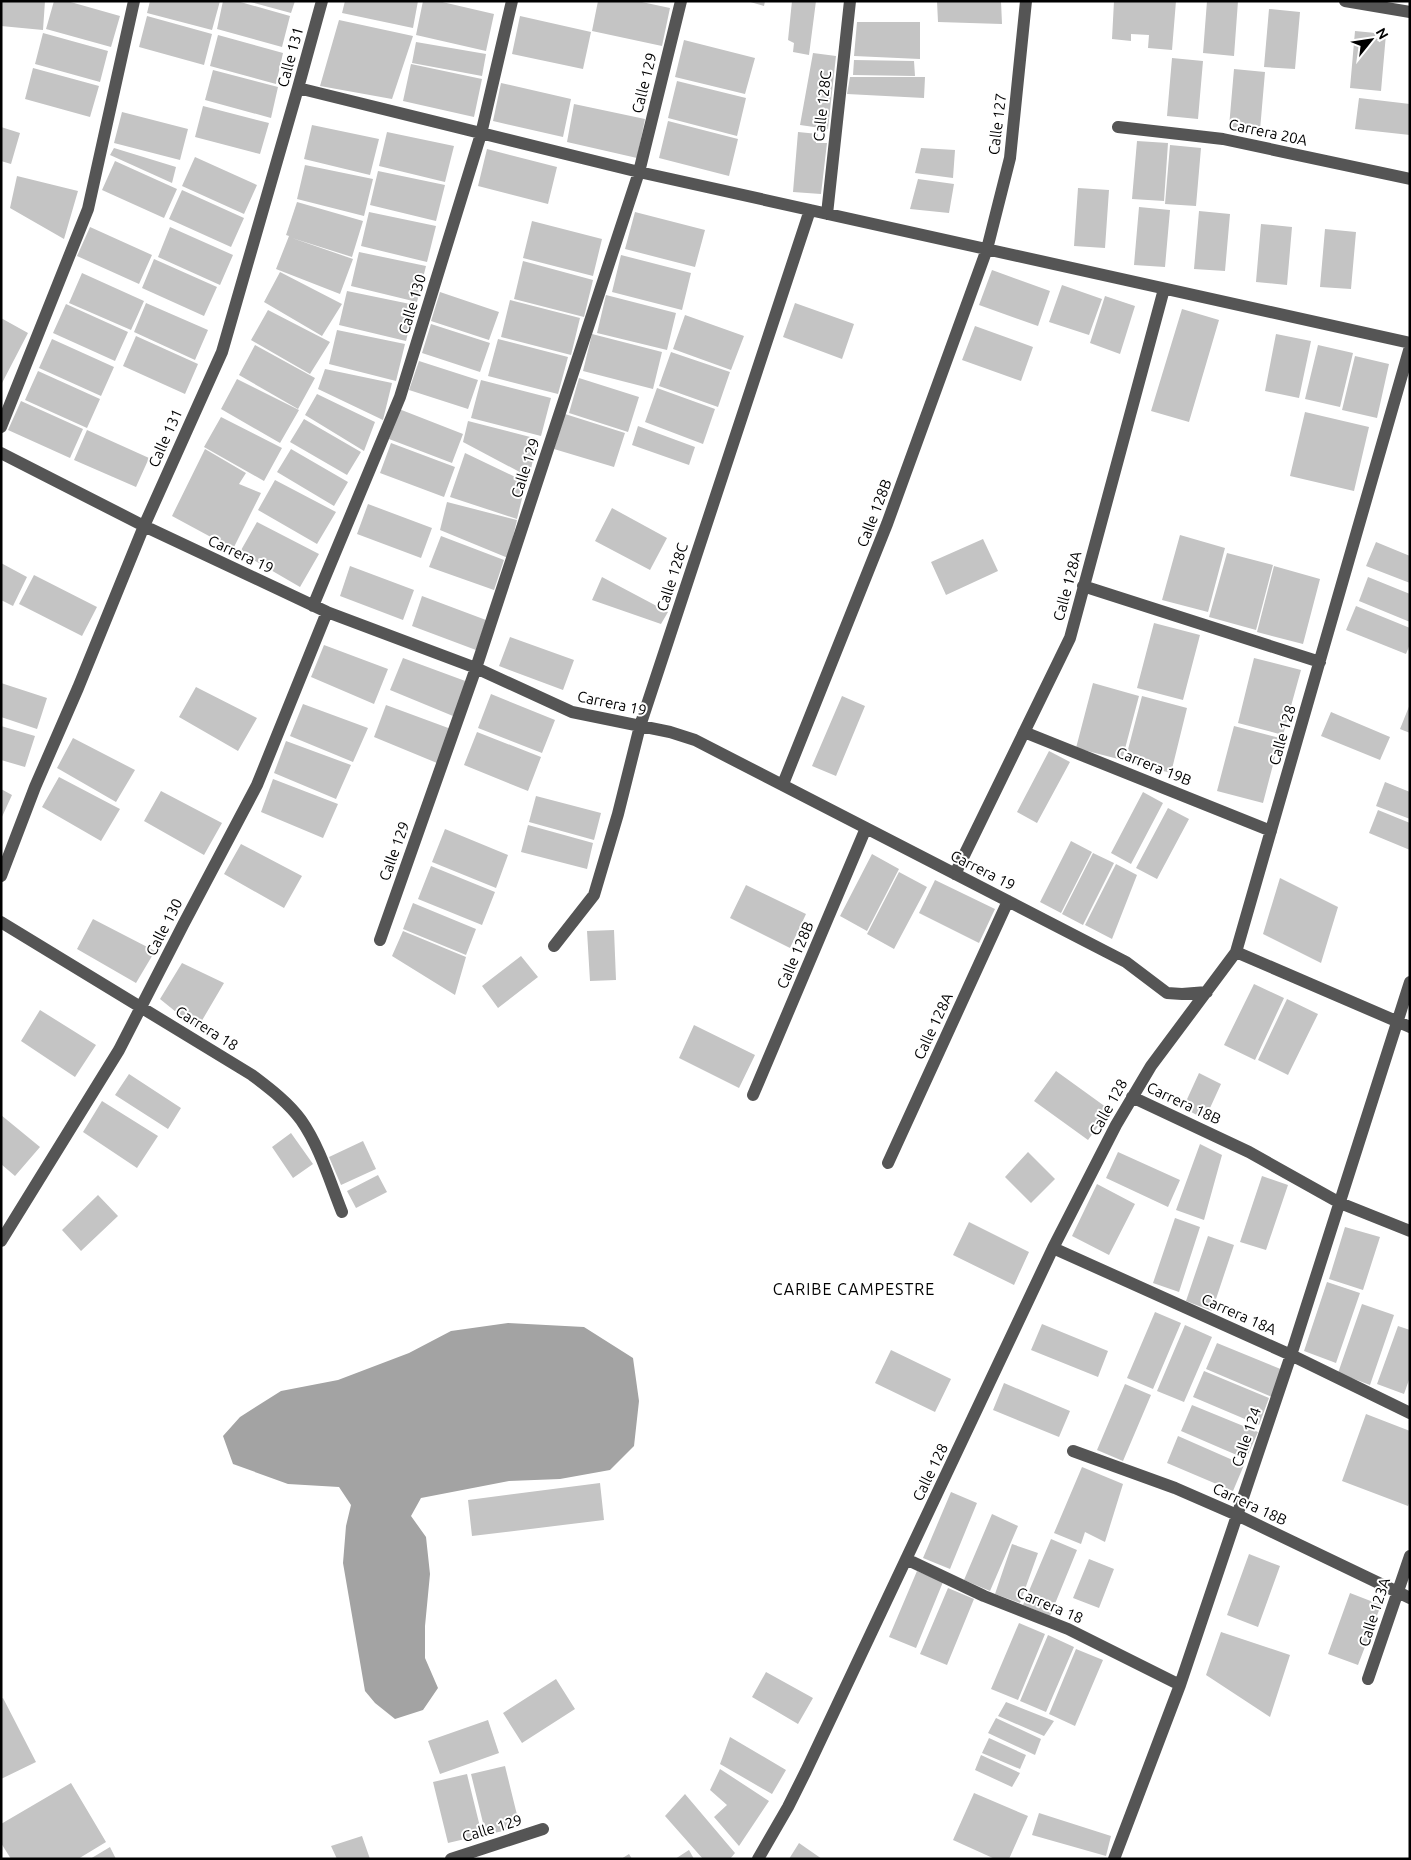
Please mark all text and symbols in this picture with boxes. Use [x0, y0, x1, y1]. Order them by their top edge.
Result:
north arrow [1346, 15, 1396, 65]
street label: Calle 131 [274, 25, 306, 89]
text: N [1373, 25, 1392, 42]
street label: Calle 129 [628, 51, 660, 115]
street label: Calle 128C [810, 70, 834, 142]
street label: Calle 127 [985, 92, 1009, 156]
street label: Carrera 20A [1227, 115, 1309, 149]
street label: Calle 130 [395, 272, 429, 336]
street label: Calle 131 [145, 406, 185, 470]
street label: Calle 129 [507, 436, 543, 500]
street label: Calle 128B [853, 477, 895, 549]
street label: Carrera 19 [206, 531, 276, 577]
street label: Calle 128C [653, 541, 691, 613]
street label: Calle 128A [1050, 549, 1085, 623]
street label: Carrera 19 [576, 687, 648, 719]
street label: Calle 128 [1265, 703, 1299, 767]
street label: Carrera 19B [1114, 743, 1194, 789]
street label: Calle 129 [375, 819, 413, 883]
street label: Carrera 19 [948, 846, 1018, 894]
street label: Calle 130 [142, 896, 186, 958]
street label: Calle 128B [773, 919, 817, 991]
street label: Calle 128A [910, 990, 956, 1062]
street label: Carrera 18 [173, 1002, 241, 1054]
street label: Calle 128 [1086, 1076, 1130, 1138]
street label: Carrera 18B [1144, 1078, 1224, 1128]
district label: CARIBE CAMPESTRE [773, 1280, 935, 1298]
street label: Carrera 18A [1199, 1290, 1279, 1338]
street label: Calle 124 [1228, 1405, 1264, 1469]
street label: Calle 128 [909, 1440, 951, 1504]
street label: Carrera 18B [1210, 1479, 1290, 1529]
street label: Calle 123A [1355, 1575, 1393, 1649]
street label: Carrera 18 [1014, 1583, 1086, 1627]
street label: Calle 129 [460, 1811, 524, 1845]

